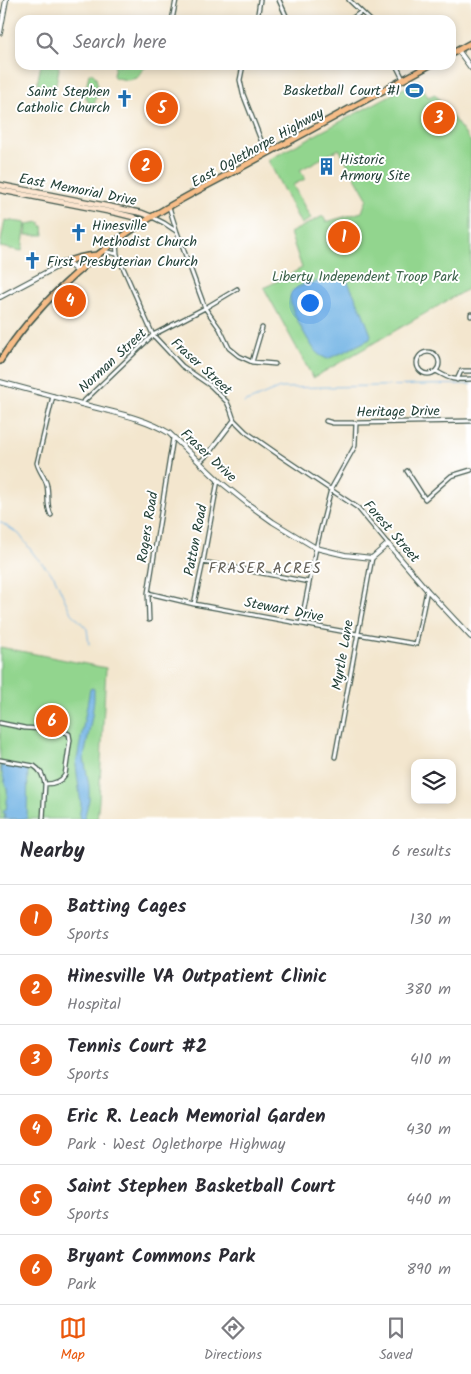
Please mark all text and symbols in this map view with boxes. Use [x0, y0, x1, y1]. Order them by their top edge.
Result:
search box [15, 15, 456, 70]
text: Search here [73, 28, 167, 58]
icon: search [33, 29, 61, 57]
place label: Basketball Court #1 [283, 80, 400, 102]
sports icon: Basketball Court #1 [404, 80, 424, 100]
place label: Saint Stephen Catholic Church [16, 81, 110, 119]
church icon: Saint Stephen Catholic Church [114, 89, 134, 109]
pin: 5 [146, 89, 178, 127]
pin: 3 [423, 99, 455, 137]
street label: East Oglethorpe Highway [187, 102, 328, 194]
pin: 2 [130, 147, 162, 185]
place label: Historic Armory Site [340, 149, 411, 187]
building icon: Historic Armory Site [316, 157, 336, 177]
street label: East Memorial Drive [17, 168, 139, 212]
place label: Hinesville Methodist Church [92, 215, 197, 253]
pin: 1 [328, 218, 360, 256]
church icon: Hinesville Methodist Church [68, 223, 88, 243]
church icon: First Presbyterian Church [23, 251, 43, 271]
place label: First Presbyterian Church [47, 251, 198, 273]
park label: Liberty Independent Troop Park [272, 266, 459, 288]
pin: 4 [54, 282, 86, 320]
your location [297, 290, 323, 316]
street label: Norman Street [73, 323, 152, 398]
street label: Fraser Street [166, 333, 238, 401]
street label: Heritage Drive [356, 400, 441, 424]
street label: Fraser Drive [175, 424, 242, 488]
street label: Rogers Road [132, 489, 165, 564]
street label: Forest Street [358, 495, 425, 568]
street label: Patton Road [178, 502, 214, 578]
district label: FRASER ACRES [209, 557, 321, 581]
street label: Stewart Drive [242, 592, 326, 629]
street label: Myrtle Lane [326, 618, 360, 692]
pin: 6 [36, 702, 68, 740]
map controls [411, 759, 456, 804]
button: layers [411, 759, 456, 804]
text: Nearby [20, 835, 85, 868]
text: 6 results [392, 839, 451, 864]
text: Batting Cages [67, 892, 186, 922]
text: 1 [34, 907, 38, 932]
text: 130 m [410, 907, 451, 932]
text: Sports [67, 922, 109, 947]
text: Hinesville VA Outpatient Clinic [67, 962, 327, 992]
text: 2 [31, 977, 41, 1002]
text: 380 m [405, 977, 451, 1002]
text: Hospital [67, 992, 121, 1017]
text: Tennis Court #2 [67, 1032, 207, 1062]
text: 3 [32, 1047, 40, 1072]
text: 410 m [410, 1047, 451, 1072]
text: Sports [67, 1062, 109, 1087]
text: Eric R. Leach Memorial Garden [67, 1102, 325, 1132]
text: 4 [32, 1117, 40, 1142]
text: 430 m [406, 1117, 451, 1142]
text: Park · West Oglethorpe Highway [67, 1132, 285, 1157]
text: Saint Stephen Basketball Court [67, 1172, 335, 1202]
text: 5 [32, 1187, 40, 1212]
text: 440 m [406, 1187, 451, 1212]
text: Sports [67, 1202, 109, 1227]
text: Bryant Commons Park [67, 1242, 255, 1272]
text: 6 [32, 1257, 40, 1282]
text: 890 m [406, 1257, 451, 1282]
text: Park [67, 1272, 96, 1297]
tab: Map [59, 1314, 87, 1366]
tab: Directions [204, 1314, 262, 1366]
tab: Saved [379, 1314, 412, 1366]

